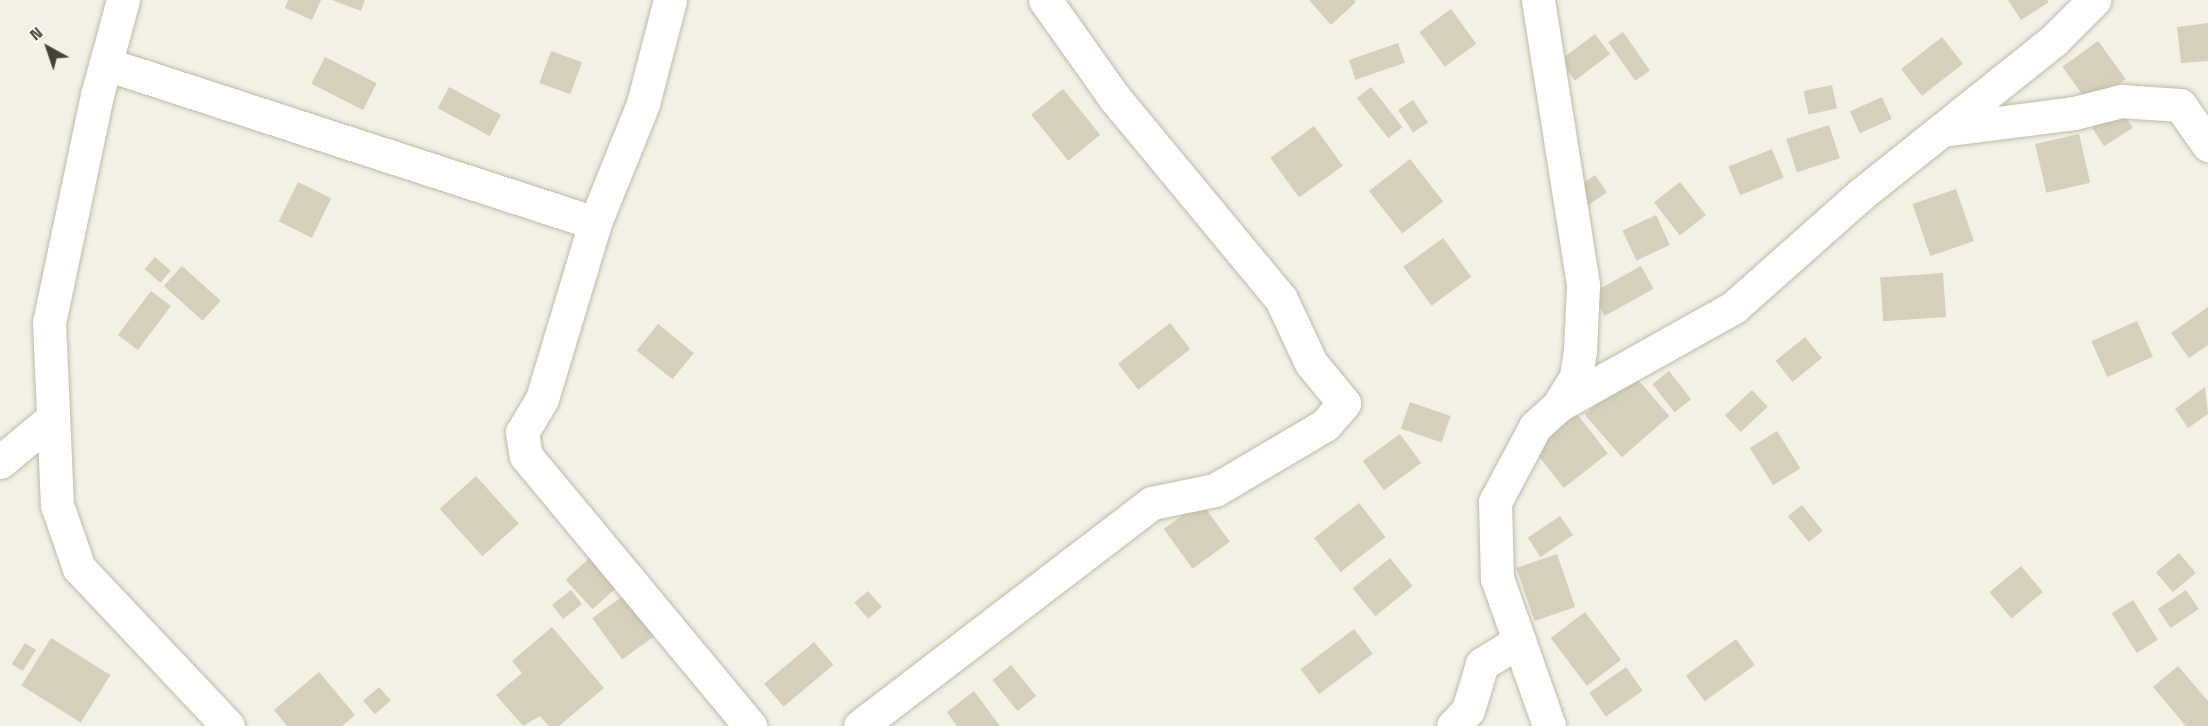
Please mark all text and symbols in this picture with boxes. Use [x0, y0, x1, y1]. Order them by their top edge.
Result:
north arrow [18, 18, 78, 78]
text: N [25, 22, 47, 45]

